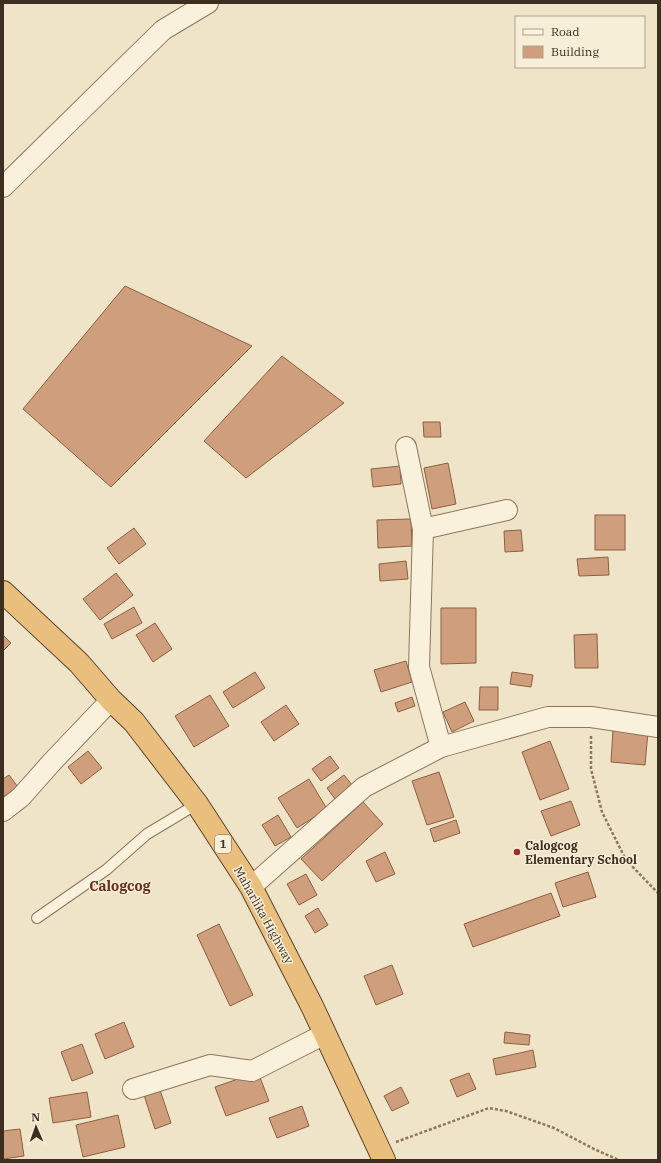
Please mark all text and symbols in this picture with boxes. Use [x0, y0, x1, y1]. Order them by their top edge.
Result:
legend [515, 16, 645, 68]
text: Road [551, 24, 580, 39]
text: Building [551, 44, 599, 59]
road number: 1 [215, 835, 231, 853]
place label: Calogcog Elementary School [525, 838, 637, 867]
marker: Calogcog Elementary School [512, 847, 522, 857]
street label: Maharlika Highway [231, 864, 297, 967]
district label: Calogcog [89, 877, 152, 895]
north arrow [16, 1107, 56, 1147]
text: N [31, 1110, 41, 1124]

